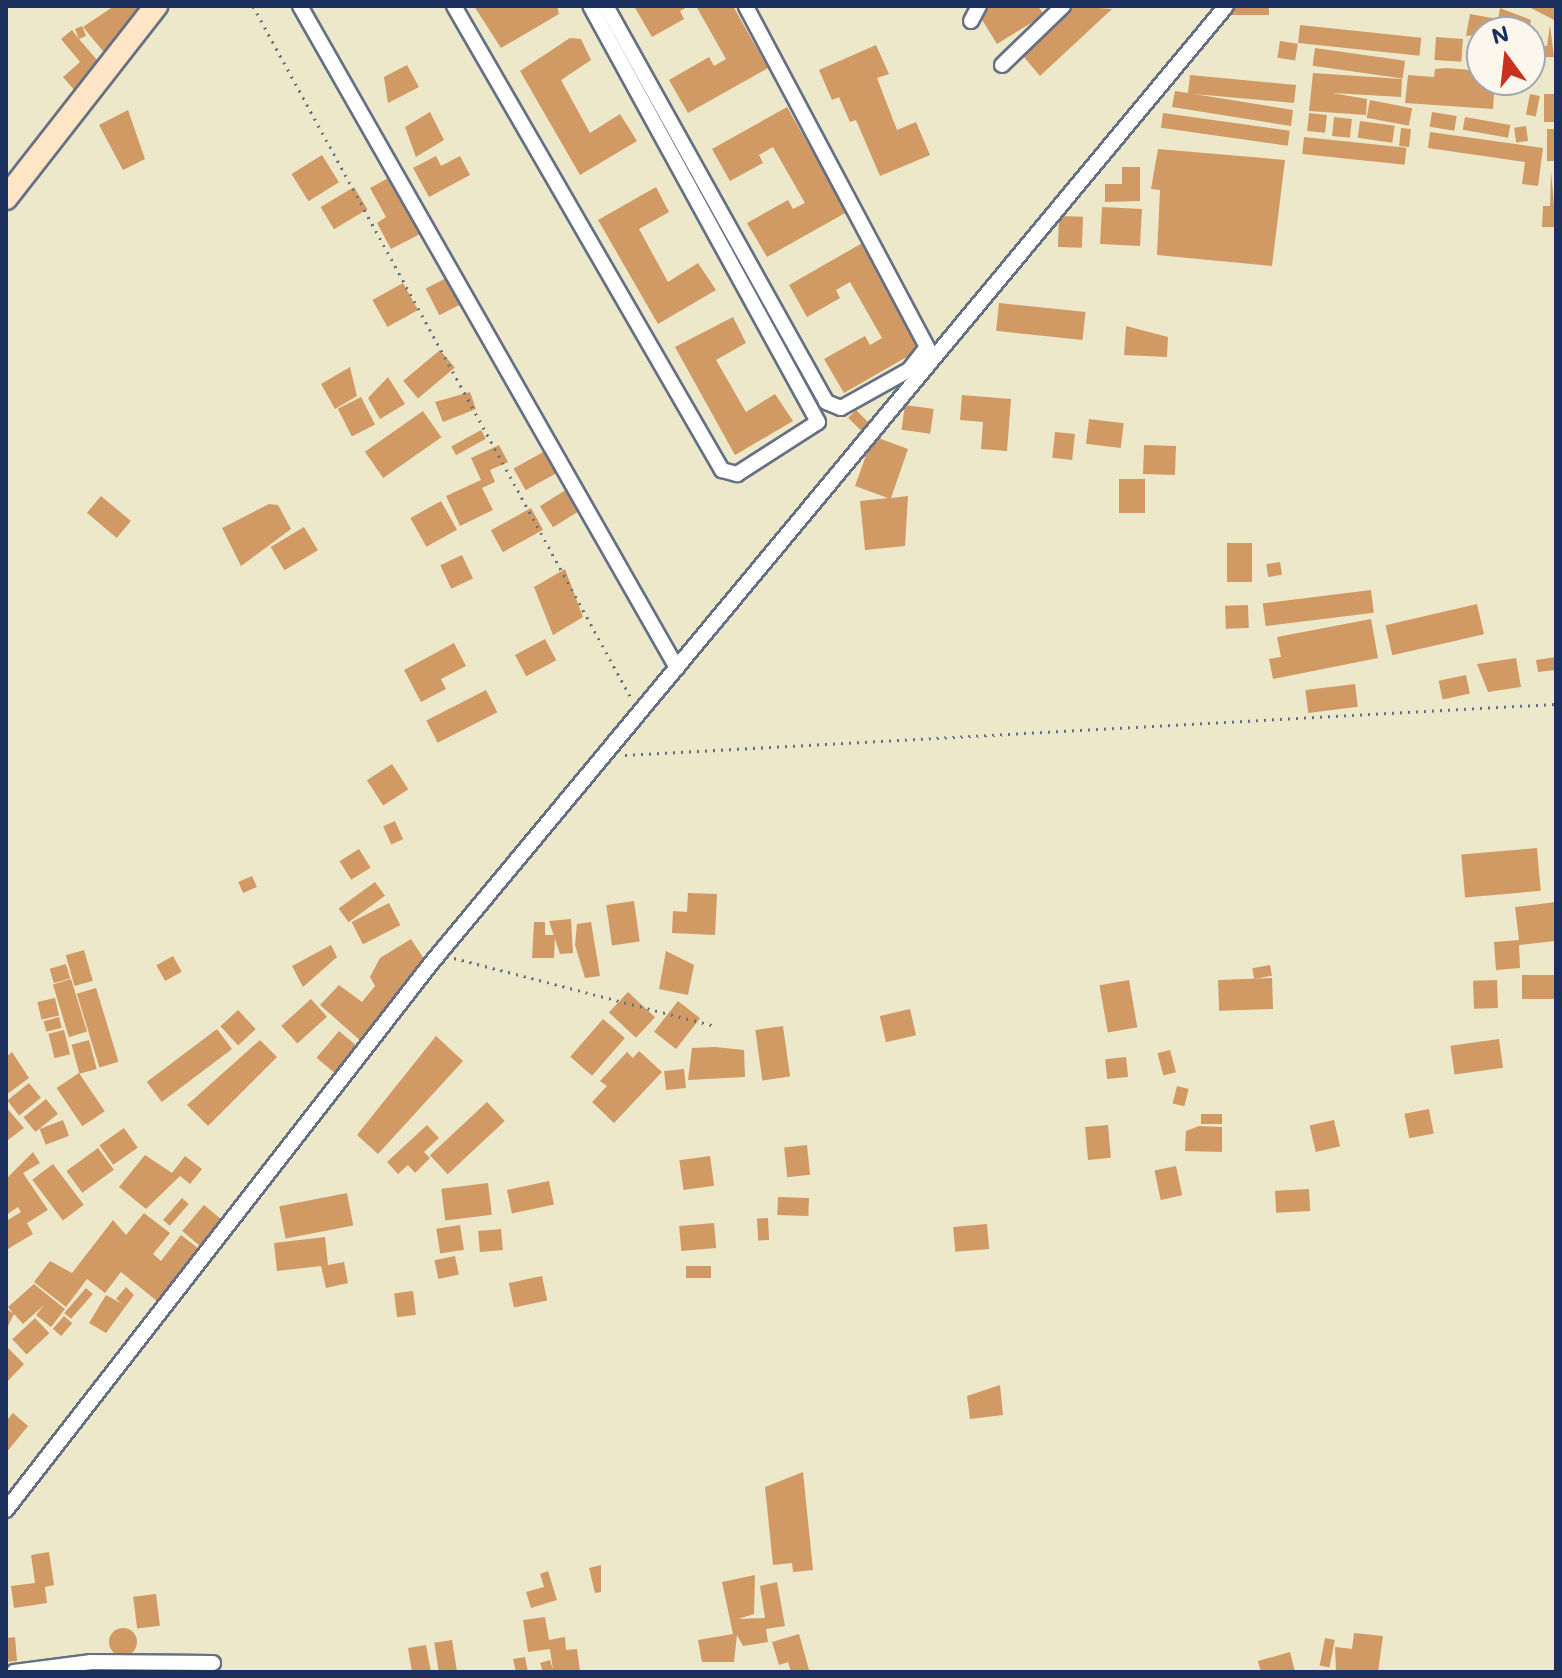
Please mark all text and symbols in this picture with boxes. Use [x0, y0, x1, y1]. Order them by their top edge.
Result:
north arrow [1466, 16, 1546, 96]
text: N [1488, 18, 1512, 50]

